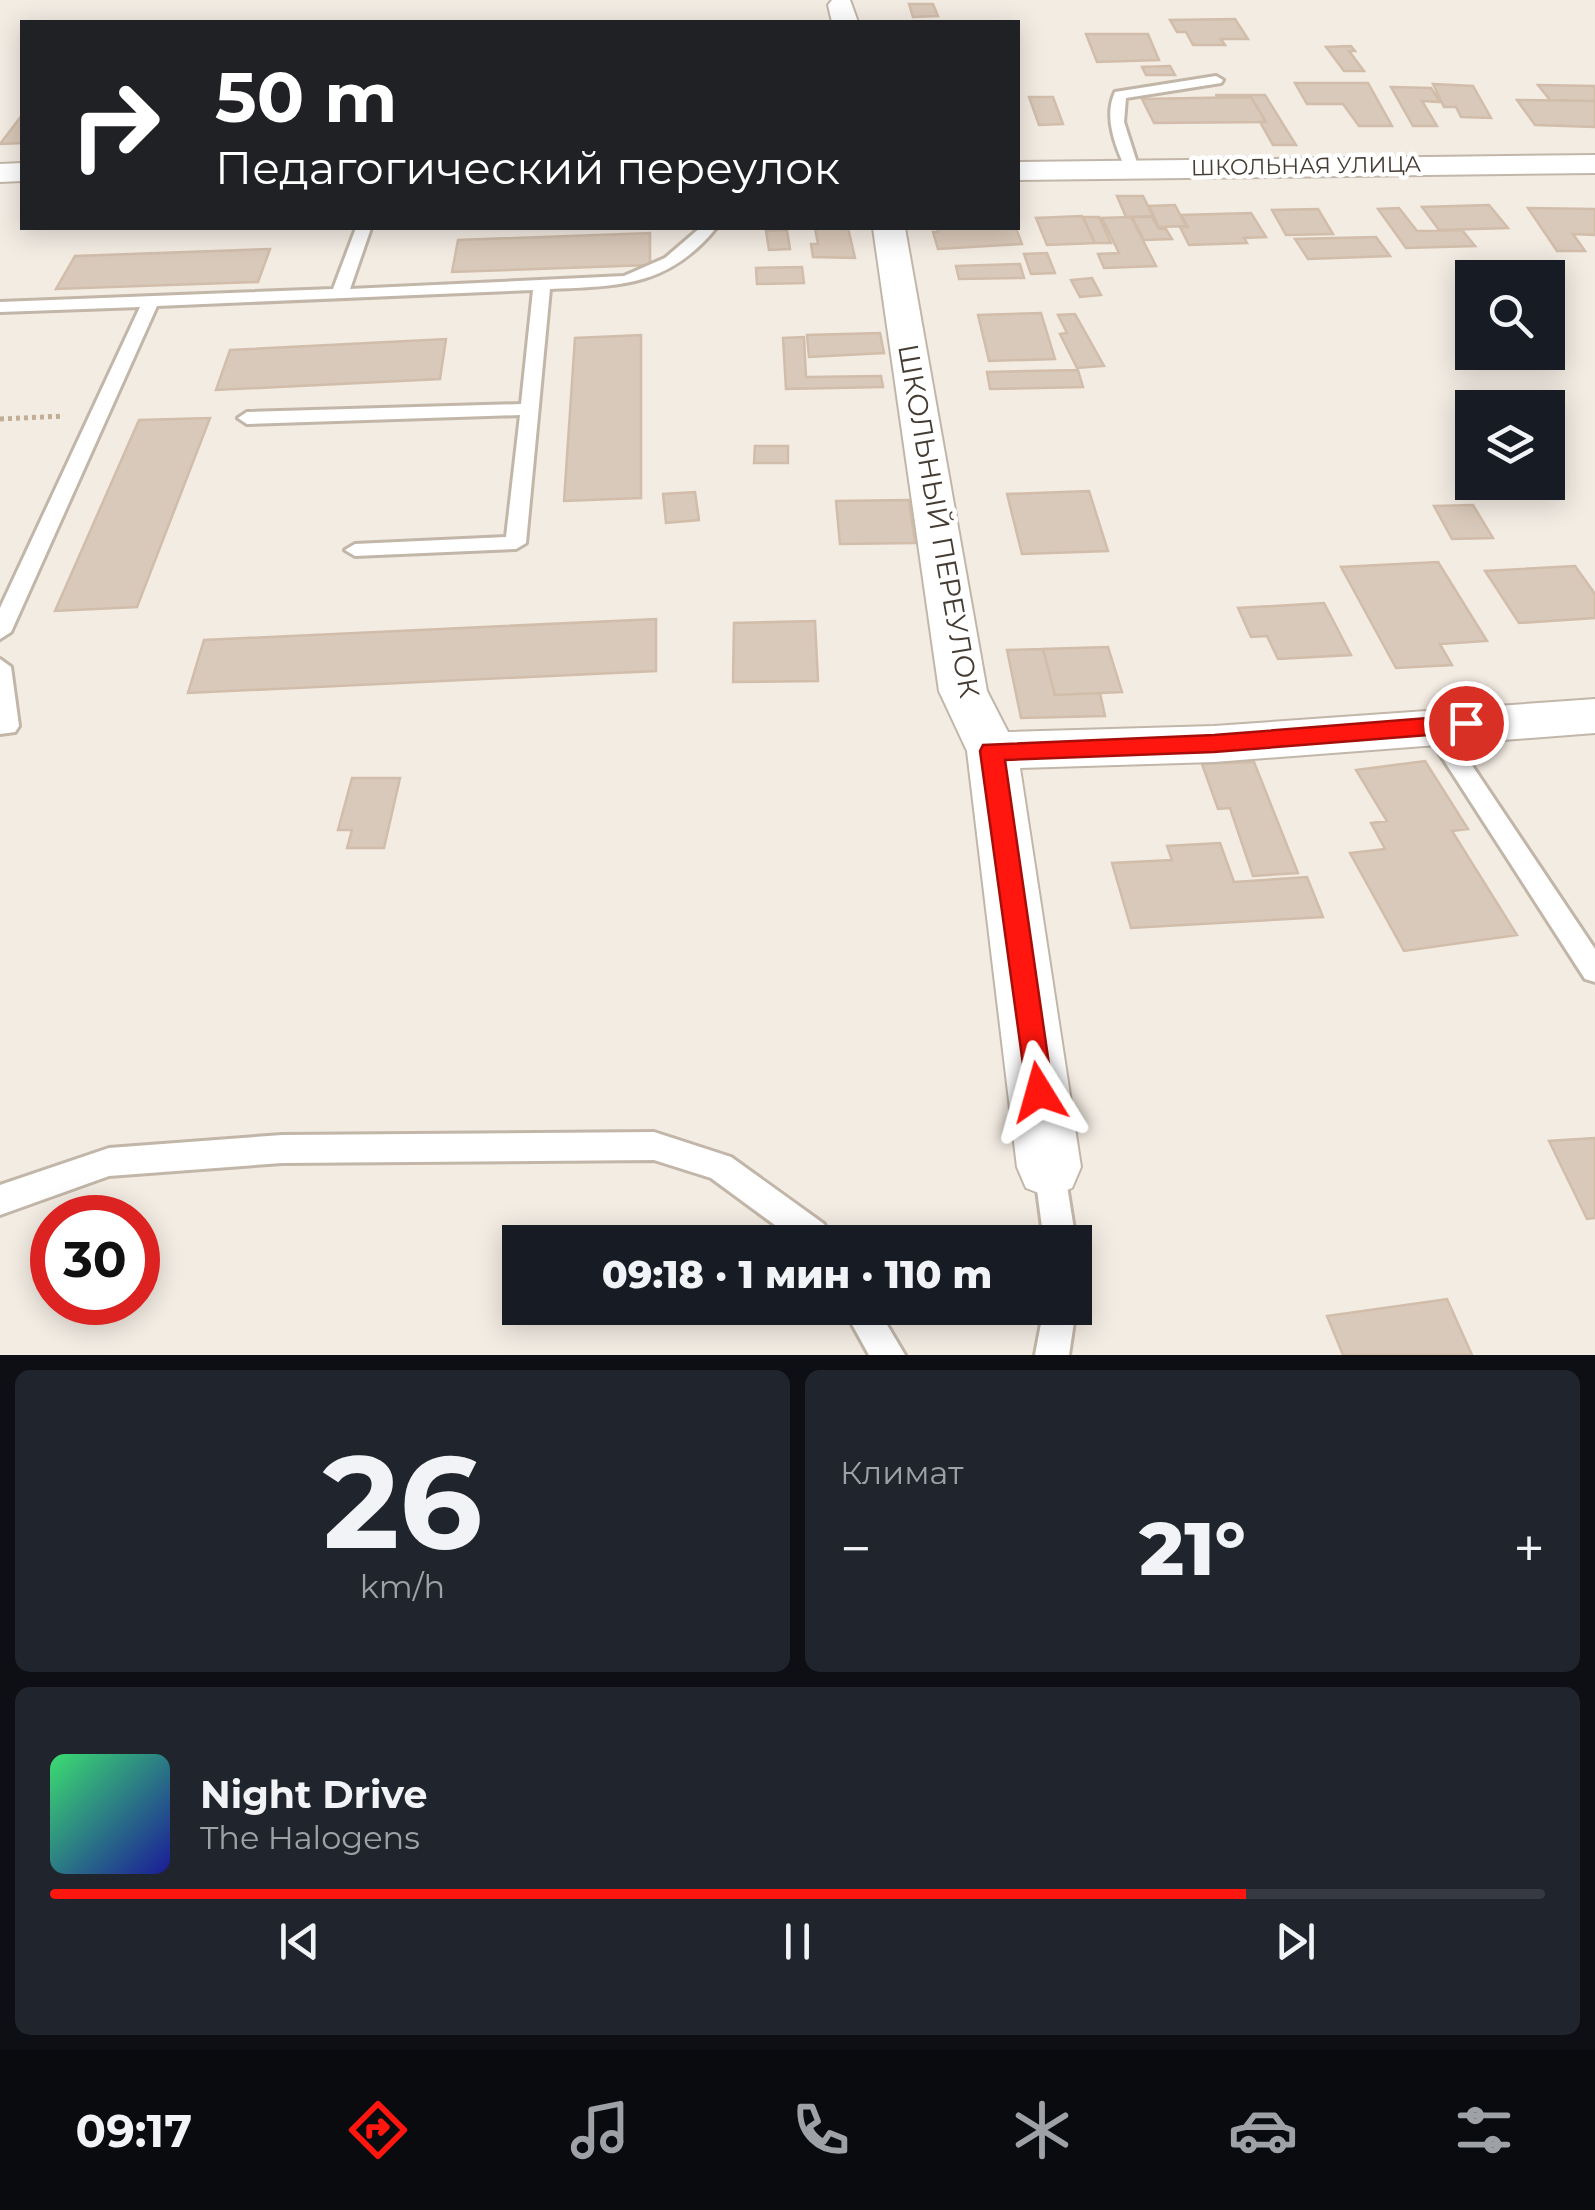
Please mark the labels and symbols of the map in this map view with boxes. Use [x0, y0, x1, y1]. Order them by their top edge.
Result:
street label: ШКОЛЬНАЯ УЛИЦА [1191, 150, 1422, 182]
street label: ШКОЛЬНЫЙ ПЕРЕУЛОК [891, 341, 987, 701]
pin [1424, 681, 1509, 766]
position arrow [987, 1040, 1091, 1144]
speed limit sign: 30 [30, 1195, 160, 1325]

